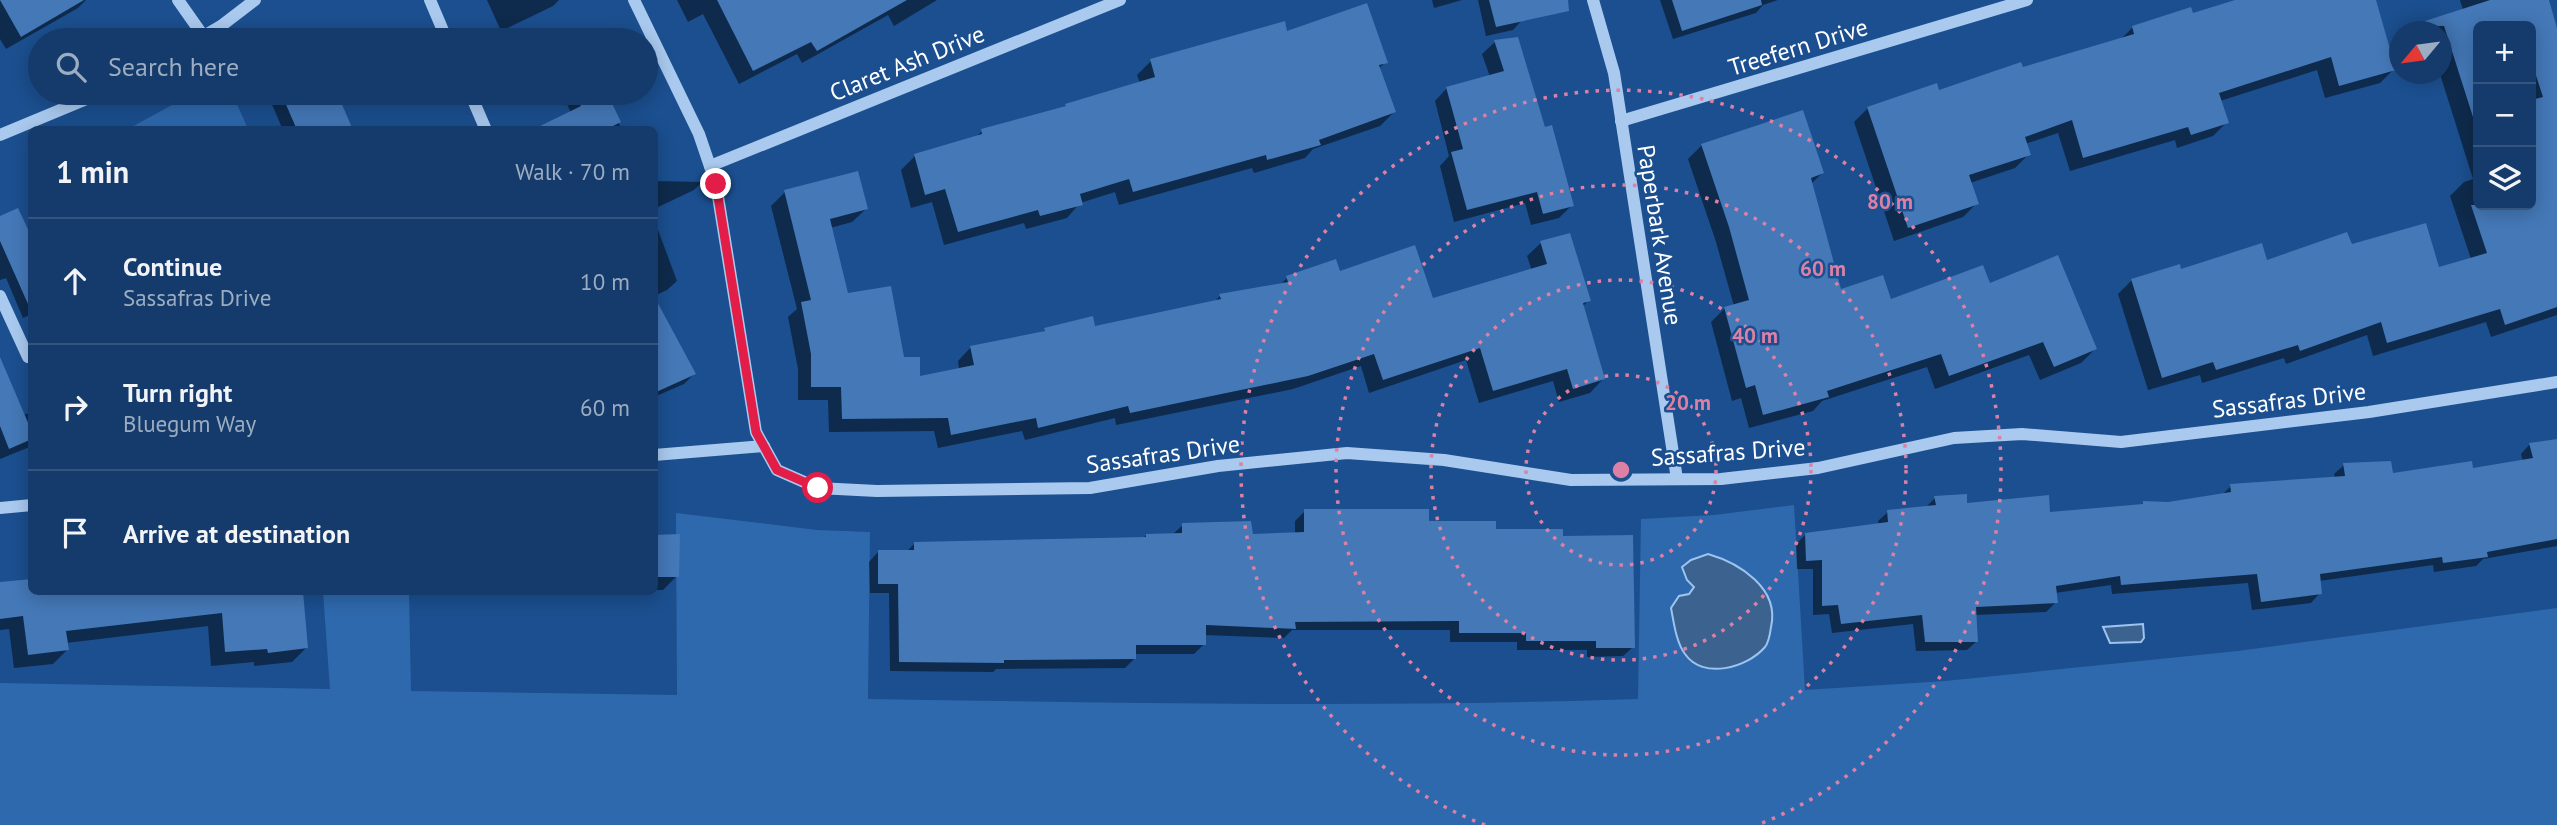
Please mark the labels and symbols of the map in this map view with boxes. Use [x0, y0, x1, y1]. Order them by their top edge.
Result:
street label: Treefern Drive [1725, 11, 1871, 83]
street label: Claret Ash Drive [825, 18, 989, 108]
north arrow [2389, 21, 2452, 84]
street label: Paperbark Avenue [1630, 143, 1690, 327]
route end [700, 168, 731, 199]
text: 80 m [1867, 188, 1913, 215]
text: 60 m [1800, 255, 1846, 282]
text: 40 m [1732, 322, 1778, 349]
street label: Sassafras Drive [2210, 375, 2368, 425]
text: 20 m [1665, 389, 1711, 416]
street label: Sassafras Drive [1084, 428, 1242, 480]
street label: Sassafras Drive [1650, 431, 1806, 473]
centre of rings [1609, 458, 1633, 482]
route start [802, 472, 833, 503]

